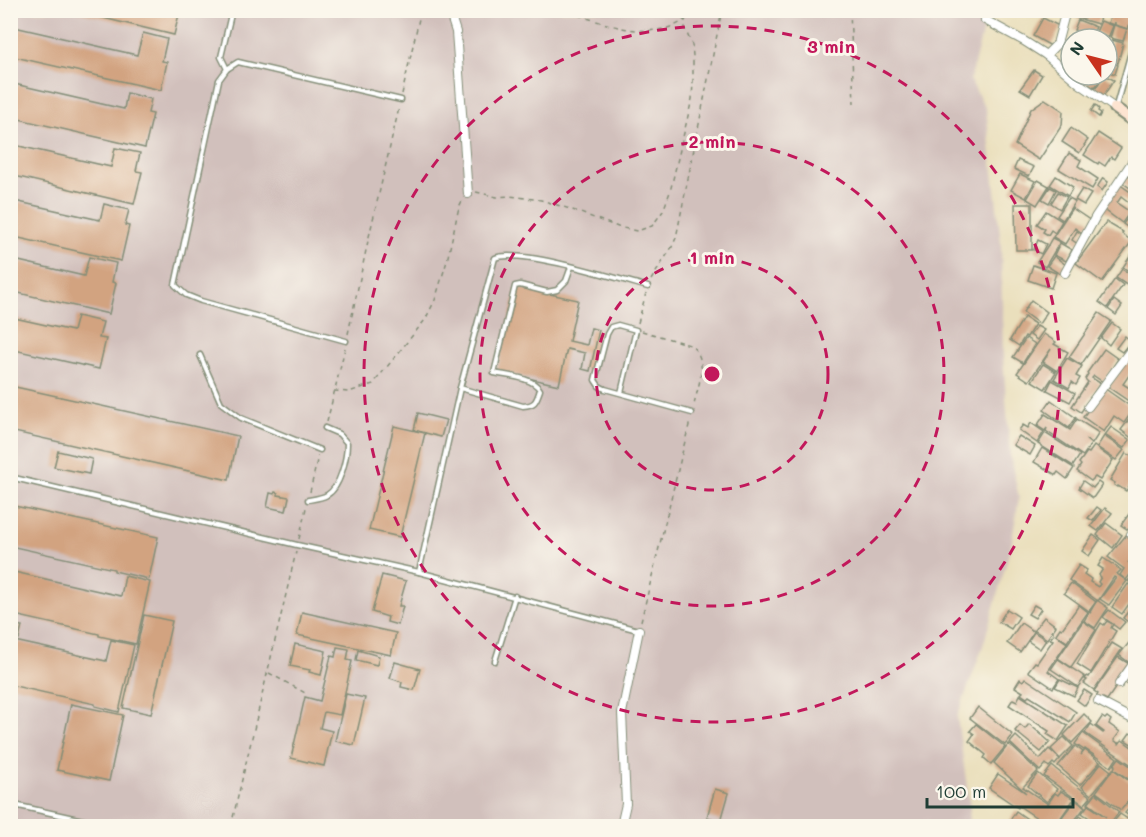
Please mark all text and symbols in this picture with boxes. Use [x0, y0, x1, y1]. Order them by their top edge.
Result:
north arrow [1059, 27, 1119, 87]
text: 3 min [807, 34, 855, 58]
text: N [1064, 37, 1088, 59]
text: 2 min [688, 129, 736, 153]
text: 1 min [689, 245, 735, 269]
centre of rings [702, 364, 722, 384]
scale bar [927, 771, 1072, 809]
text: 100 m [936, 779, 986, 803]

